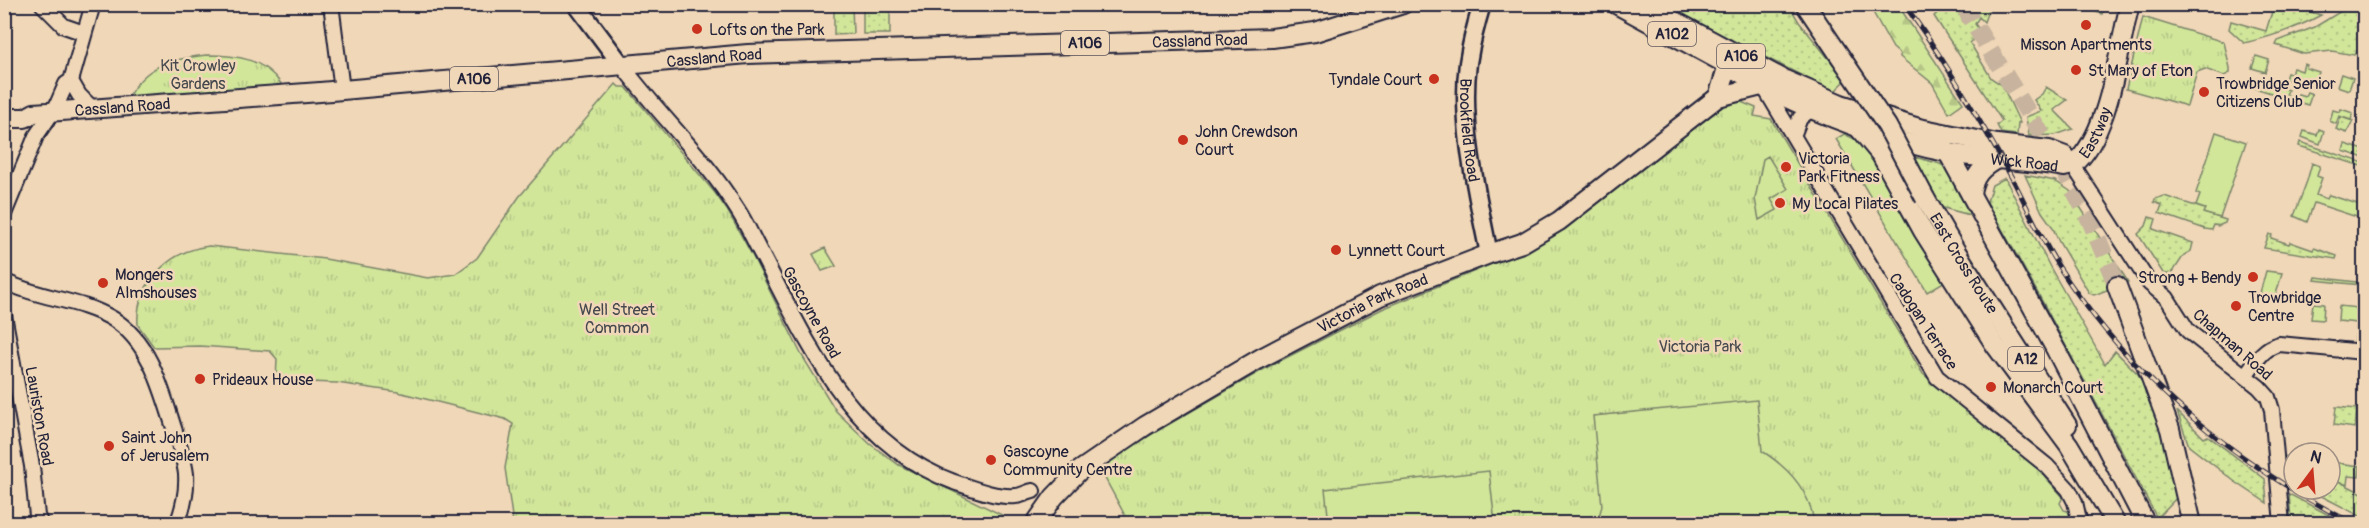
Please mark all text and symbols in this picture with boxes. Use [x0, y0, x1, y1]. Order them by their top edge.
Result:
marker: Misson Apartments [2079, 18, 2093, 32]
place label: Lofts on the Park [709, 20, 825, 40]
marker: Lofts on the Park [690, 22, 704, 36]
road number: A102 [1648, 22, 1696, 46]
street label: Cassland Road [1152, 30, 1248, 53]
road number: A106 [1061, 31, 1109, 55]
place label: Misson Apartments [2020, 35, 2152, 55]
road number: A106 [1717, 44, 1765, 68]
street label: Cassland Road [666, 45, 763, 72]
park label: Kit Crowley Gardens [160, 56, 236, 94]
place label: St Mary of Eton [2088, 61, 2193, 81]
marker: St Mary of Eton [2069, 63, 2083, 77]
road number: A106 [450, 67, 498, 91]
place label: Tyndale Court [1329, 70, 1423, 90]
marker: Tyndale Court [1427, 72, 1441, 86]
place label: Trowbridge Senior Citizens Club [2216, 74, 2336, 112]
street label: Brookfield Road [1455, 78, 1484, 184]
marker: Trowbridge Senior Citizens Club [2197, 85, 2211, 99]
street label: Cassland Road [74, 94, 171, 121]
street label: Eastway [2075, 105, 2117, 163]
place label: John Crewdson Court [1195, 122, 1298, 160]
marker: John Crewdson Court [1176, 133, 1190, 147]
place label: Victoria Park Fitness [1798, 149, 1880, 187]
street label: Wick Road [1990, 150, 2060, 177]
marker: Victoria Park Fitness [1779, 160, 1793, 174]
place label: My Local Pilates [1792, 194, 1898, 214]
marker: My Local Pilates [1773, 196, 1787, 210]
street label: East Cross Route [1925, 210, 2002, 318]
place label: Lynnett Court [1348, 241, 1445, 261]
marker: Lynnett Court [1329, 243, 1343, 257]
street label: Gascoyne Road [778, 263, 845, 362]
place label: Mongers Almshouses [115, 265, 197, 303]
place label: Strong + Bendy [2138, 268, 2241, 288]
street label: Cadogan Terrace [1884, 269, 1962, 374]
street label: Victoria Park Road [1314, 270, 1431, 338]
marker: Strong + Bendy [2246, 270, 2260, 284]
marker: Mongers Almshouses [96, 276, 110, 290]
place label: Trowbridge Centre [2248, 288, 2321, 326]
marker: Trowbridge Centre [2229, 299, 2243, 313]
park label: Well Street Common [579, 300, 656, 338]
street label: Chapman Road [2188, 305, 2276, 385]
park label: Victoria Park [1658, 337, 1742, 357]
road number: A12 [2008, 347, 2044, 371]
street label: Lauriston Road [20, 365, 58, 467]
place label: Prideaux House [212, 370, 314, 390]
marker: Prideaux House [193, 372, 207, 386]
place label: Monarch Court [2003, 378, 2103, 398]
marker: Monarch Court [1984, 380, 1998, 394]
place label: Saint John of Jerusalem [121, 428, 209, 466]
marker: Saint John of Jerusalem [102, 439, 116, 453]
north arrow [2282, 441, 2342, 501]
place label: Gascoyne Community Centre [1003, 442, 1132, 480]
text: N [2308, 446, 2324, 469]
marker: Gascoyne Community Centre [984, 453, 998, 467]

